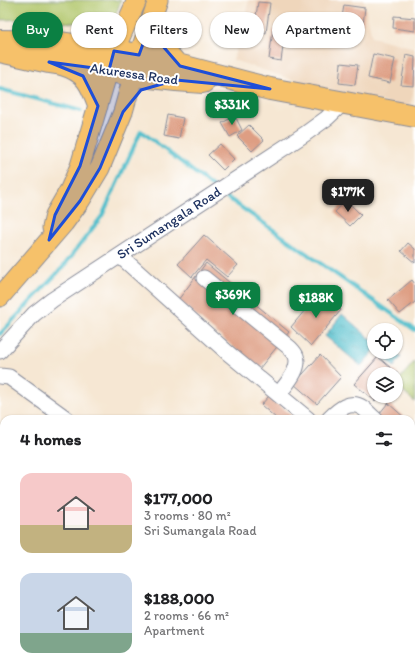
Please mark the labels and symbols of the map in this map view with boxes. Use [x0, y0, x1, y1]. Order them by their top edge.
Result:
street label: Akuressa Road [89, 59, 180, 89]
pin: $331K [204, 92, 260, 126]
pin: $177K [320, 179, 376, 213]
street label: Sri Sumangala Road [114, 183, 225, 263]
pin: $369K [205, 282, 261, 316]
pin: $188K [288, 285, 344, 319]

